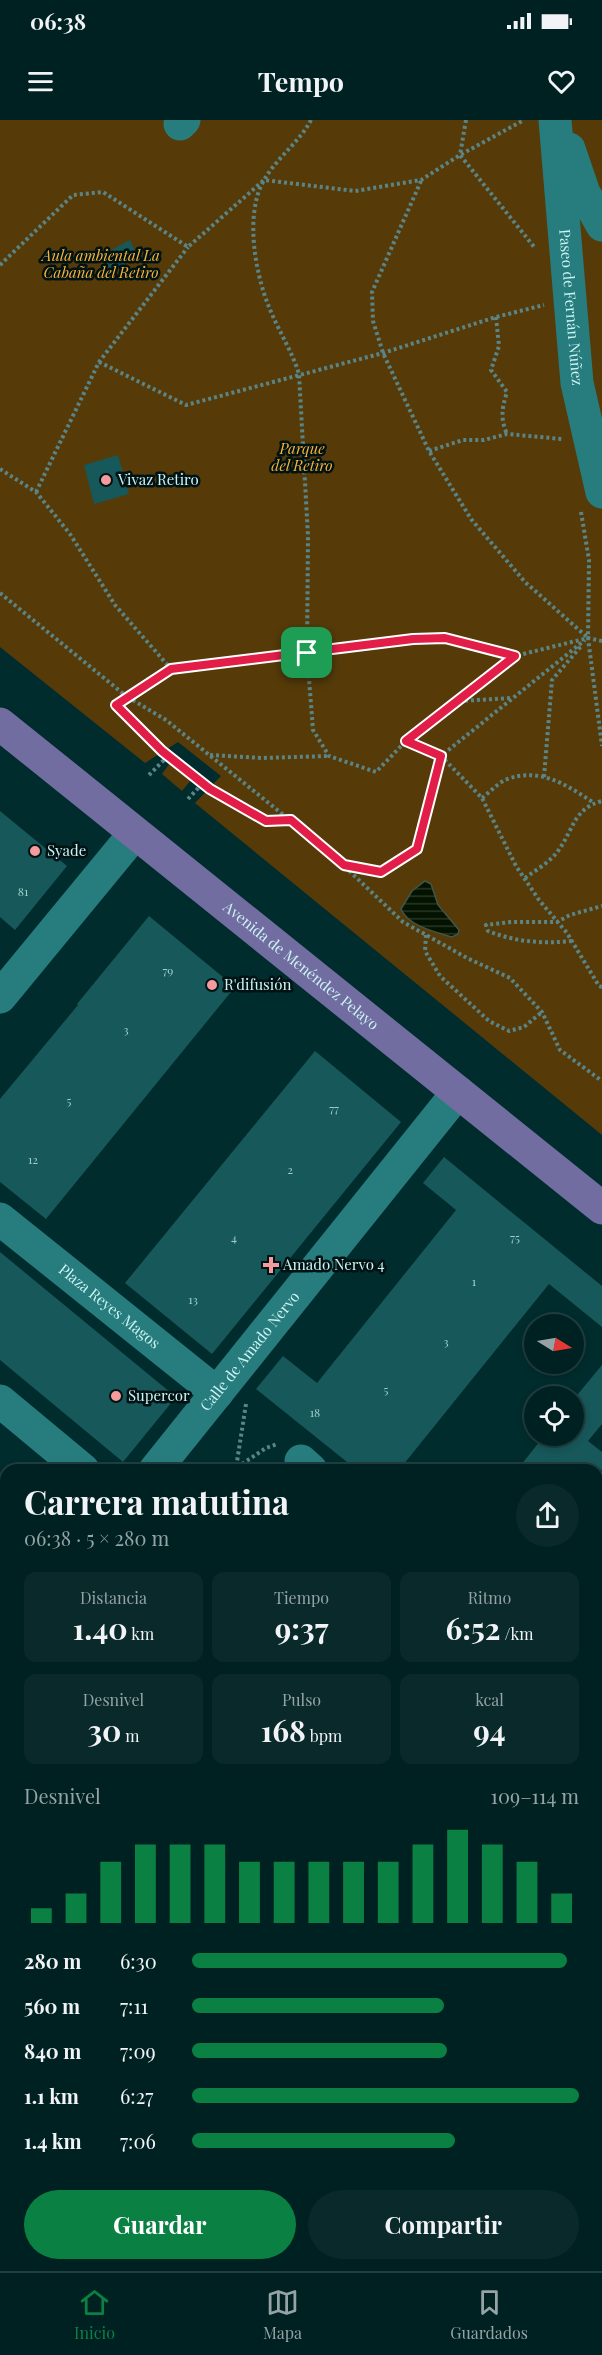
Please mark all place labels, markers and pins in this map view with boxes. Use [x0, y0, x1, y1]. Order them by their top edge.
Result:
place label: Vivaz Retiro [117, 469, 199, 489]
marker: Vivaz Retiro [99, 473, 113, 487]
pin [281, 627, 332, 678]
place label: Syade [47, 840, 86, 860]
marker: Syade [28, 844, 42, 858]
place label: R'difusión [224, 974, 291, 994]
marker: R'difusión [205, 978, 219, 992]
place label: Amado Nervo 4 [282, 1254, 385, 1274]
marker: Amado Nervo 4 [264, 1258, 278, 1272]
place label: Supercor [128, 1385, 190, 1405]
marker: Supercor [109, 1389, 123, 1403]

